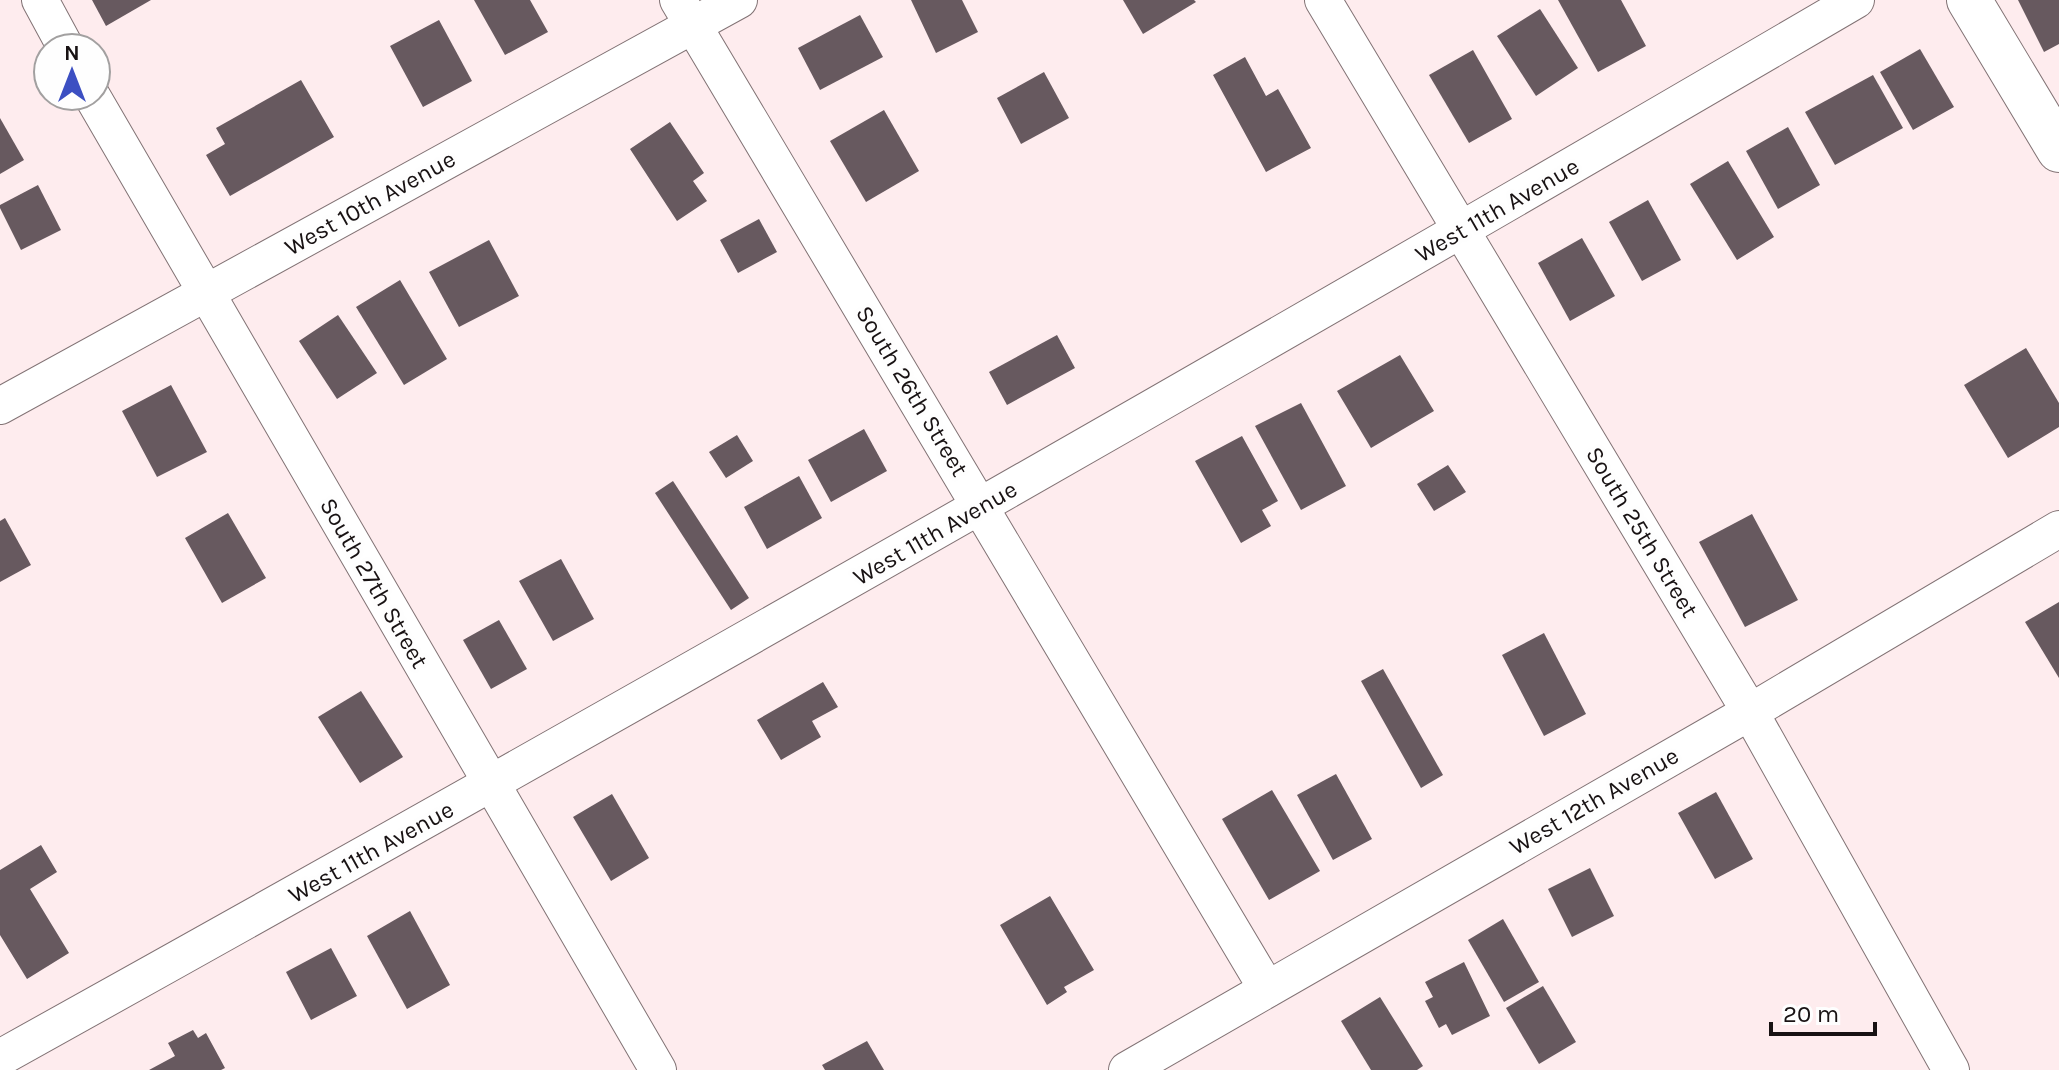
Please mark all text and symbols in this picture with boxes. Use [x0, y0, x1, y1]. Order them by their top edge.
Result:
north arrow [32, 32, 112, 112]
text: N [64, 40, 80, 66]
street label: West 10th Avenue [280, 145, 460, 261]
street label: West 11th Avenue [1410, 152, 1584, 268]
street label: South 26th Street [850, 301, 974, 481]
street label: South 25th Street [1580, 442, 1704, 622]
street label: West 11th Avenue [848, 475, 1022, 591]
street label: South 27th Street [314, 493, 434, 673]
street label: West 12th Avenue [1505, 741, 1683, 861]
street label: West 11th Avenue [284, 795, 458, 909]
scale bar [1771, 986, 1875, 1036]
text: 20 m [1783, 1000, 1839, 1028]

